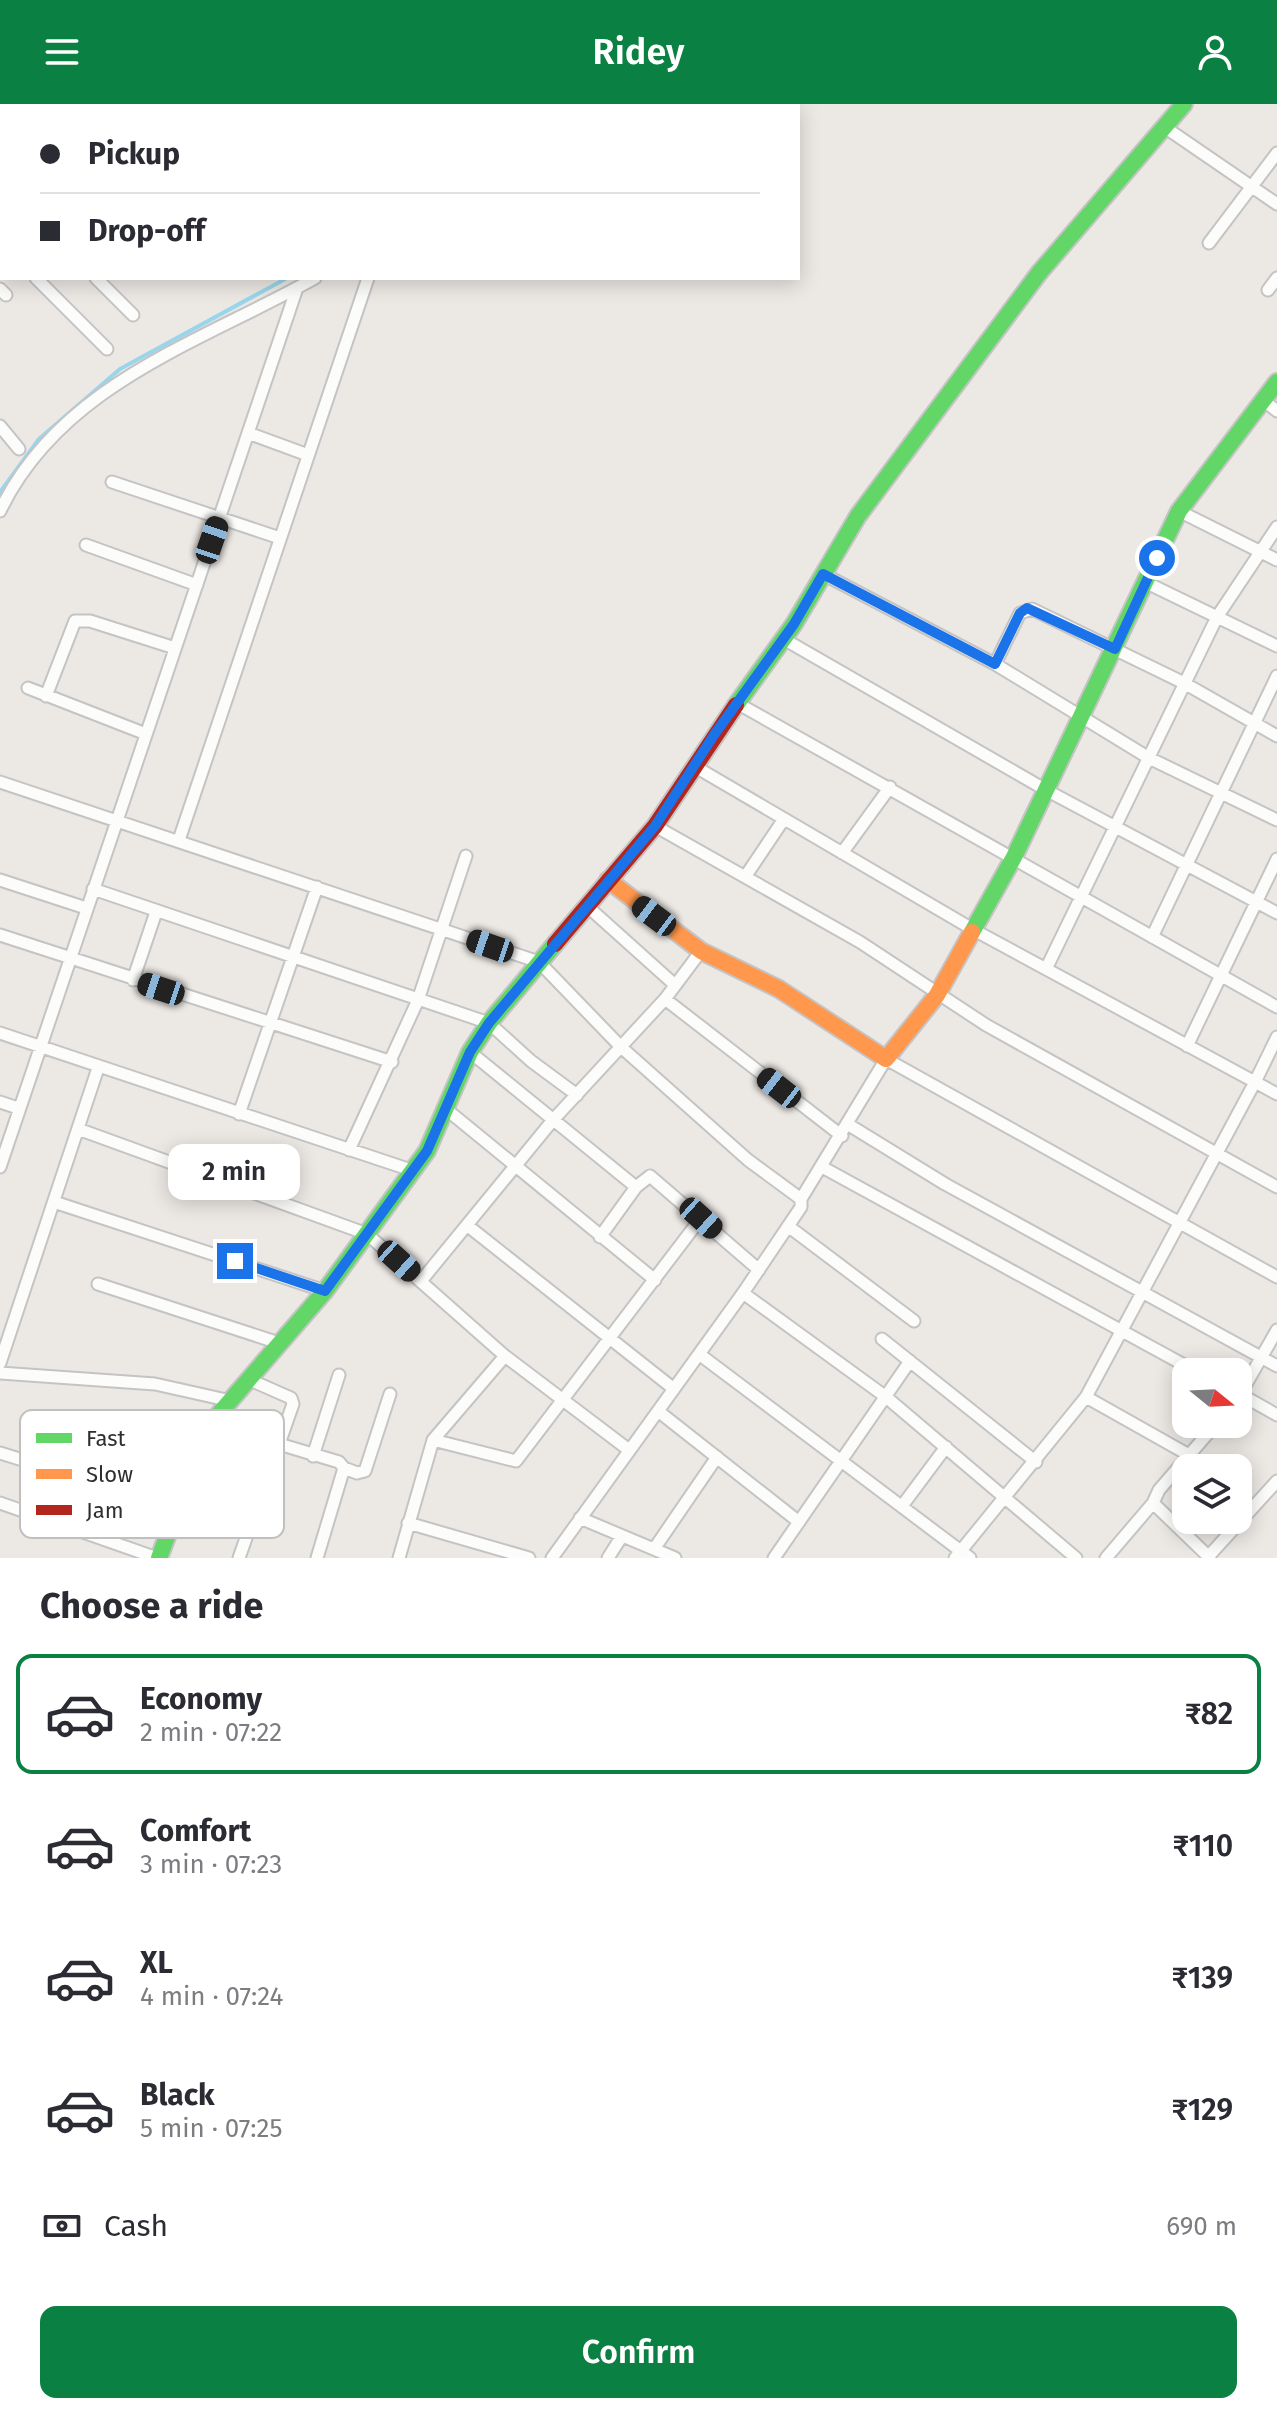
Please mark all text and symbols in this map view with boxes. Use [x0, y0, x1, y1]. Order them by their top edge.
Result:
icon: menu [40, 30, 84, 74]
text: Ridey [593, 30, 684, 74]
icon: person [1193, 30, 1237, 74]
text: Pickup [88, 136, 180, 172]
text: Drop-off [88, 213, 205, 249]
car [193, 513, 231, 567]
route start [1139, 540, 1175, 576]
car [628, 892, 680, 940]
car [463, 927, 517, 965]
car [134, 970, 188, 1008]
car [753, 1064, 805, 1112]
callout: 2 min [169, 1145, 301, 1201]
text: 2 min [202, 1156, 266, 1187]
car [675, 1193, 727, 1243]
car [373, 1236, 425, 1286]
route end [217, 1243, 253, 1279]
north arrow [1172, 1358, 1252, 1438]
map controls [1172, 1358, 1252, 1534]
legend [20, 1410, 284, 1538]
text: Fast [86, 1425, 126, 1452]
button: layers [1172, 1454, 1252, 1534]
text: Slow [86, 1461, 133, 1488]
text: Jam [86, 1497, 124, 1524]
text: Choose a ride [40, 1584, 263, 1628]
icon: car [44, 1678, 116, 1750]
text: Economy [140, 1681, 262, 1717]
text: ₹82 [1185, 1696, 1233, 1732]
text: 2 min · 07:22 [140, 1717, 282, 1748]
icon: car [44, 1810, 116, 1882]
text: Comfort [140, 1813, 251, 1849]
text: ₹110 [1173, 1828, 1233, 1864]
text: 3 min · 07:23 [140, 1849, 282, 1880]
icon: car [44, 1942, 116, 2014]
text: XL [140, 1945, 173, 1981]
text: ₹139 [1171, 1960, 1233, 1996]
text: 4 min · 07:24 [140, 1981, 283, 2012]
icon: car [44, 2074, 116, 2146]
text: Black [140, 2077, 215, 2113]
text: ₹129 [1172, 2092, 1233, 2128]
text: 5 min · 07:25 [140, 2113, 282, 2144]
icon: cash [40, 2204, 84, 2248]
text: Cash [104, 2208, 168, 2244]
text: 690 m [1166, 2211, 1237, 2242]
button: Confirm [40, 2306, 1237, 2398]

